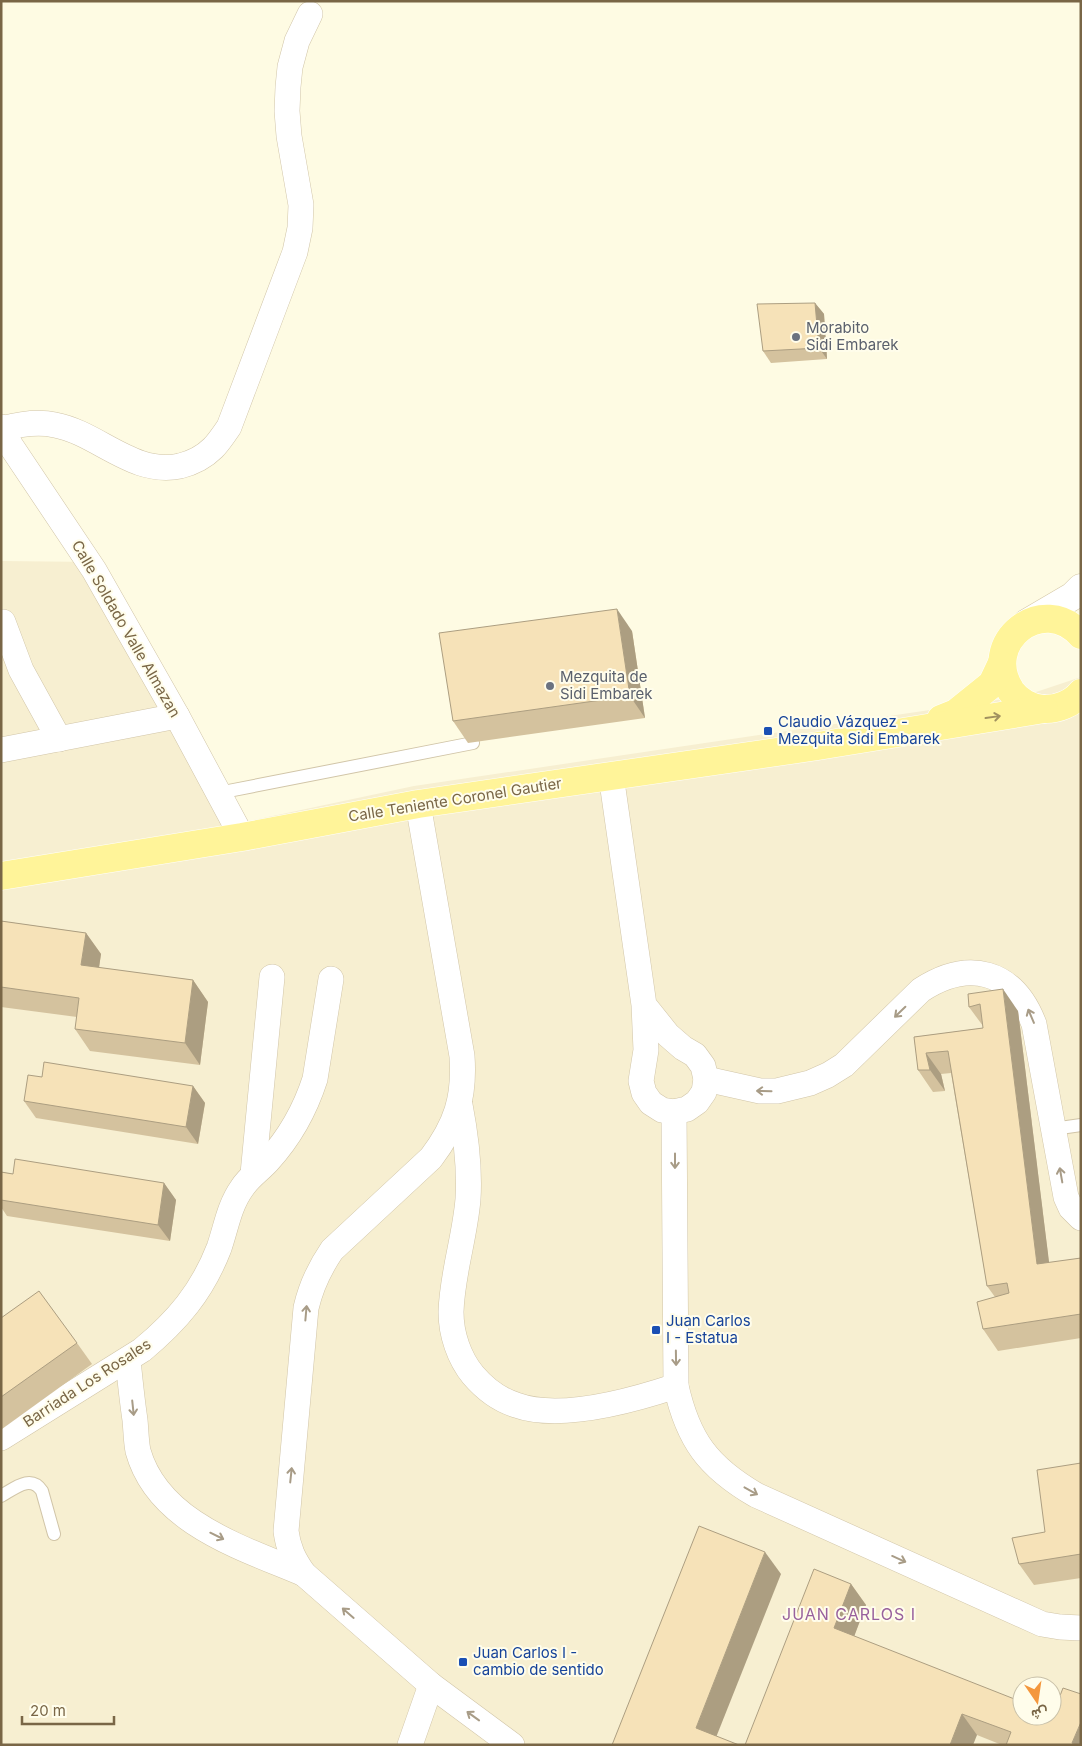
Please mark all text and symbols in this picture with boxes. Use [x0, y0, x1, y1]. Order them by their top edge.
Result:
place label: Morabito Sidi Embarek [806, 318, 899, 354]
marker: Morabito Sidi Embarek [790, 331, 802, 343]
street label: Calle Soldado Valle Almazan [68, 537, 185, 721]
place label: Mezquita de Sidi Embarek [560, 667, 653, 703]
marker: Mezquita de Sidi Embarek [544, 680, 556, 692]
one-way arrow [984, 711, 1000, 721]
place label: Claudio Vázquez - Mezquita Sidi Embarek [778, 712, 941, 748]
marker: Claudio Vázquez - Mezquita Sidi Embarek [762, 725, 774, 737]
street label: Calle Teniente Coronel Gautier [347, 773, 563, 826]
one-way arrow [894, 1006, 906, 1018]
one-way arrow [1025, 1008, 1034, 1023]
one-way arrow [757, 1086, 773, 1095]
one-way arrow [670, 1152, 680, 1168]
one-way arrow [1056, 1167, 1066, 1183]
one-way arrow [301, 1305, 311, 1321]
place label: Juan Carlos I - Estatua [666, 1311, 751, 1347]
marker: Juan Carlos I - Estatua [650, 1324, 662, 1336]
street label: Barriada Los Rosales [19, 1334, 154, 1431]
one-way arrow [671, 1350, 681, 1366]
one-way arrow [128, 1400, 138, 1416]
one-way arrow [286, 1467, 296, 1483]
one-way arrow [744, 1487, 758, 1497]
one-way arrow [209, 1532, 224, 1541]
one-way arrow [891, 1554, 906, 1564]
district label: JUAN CARLOS I [782, 1604, 916, 1624]
one-way arrow [341, 1607, 354, 1618]
place label: Juan Carlos I - cambio de sentido [473, 1643, 604, 1679]
marker: Juan Carlos I - cambio de sentido [457, 1656, 469, 1668]
north arrow [1012, 1676, 1062, 1726]
scale bar [22, 1694, 115, 1726]
text: 20 m [30, 1701, 66, 1720]
text: ش [1030, 1703, 1050, 1724]
one-way arrow [466, 1711, 480, 1721]

